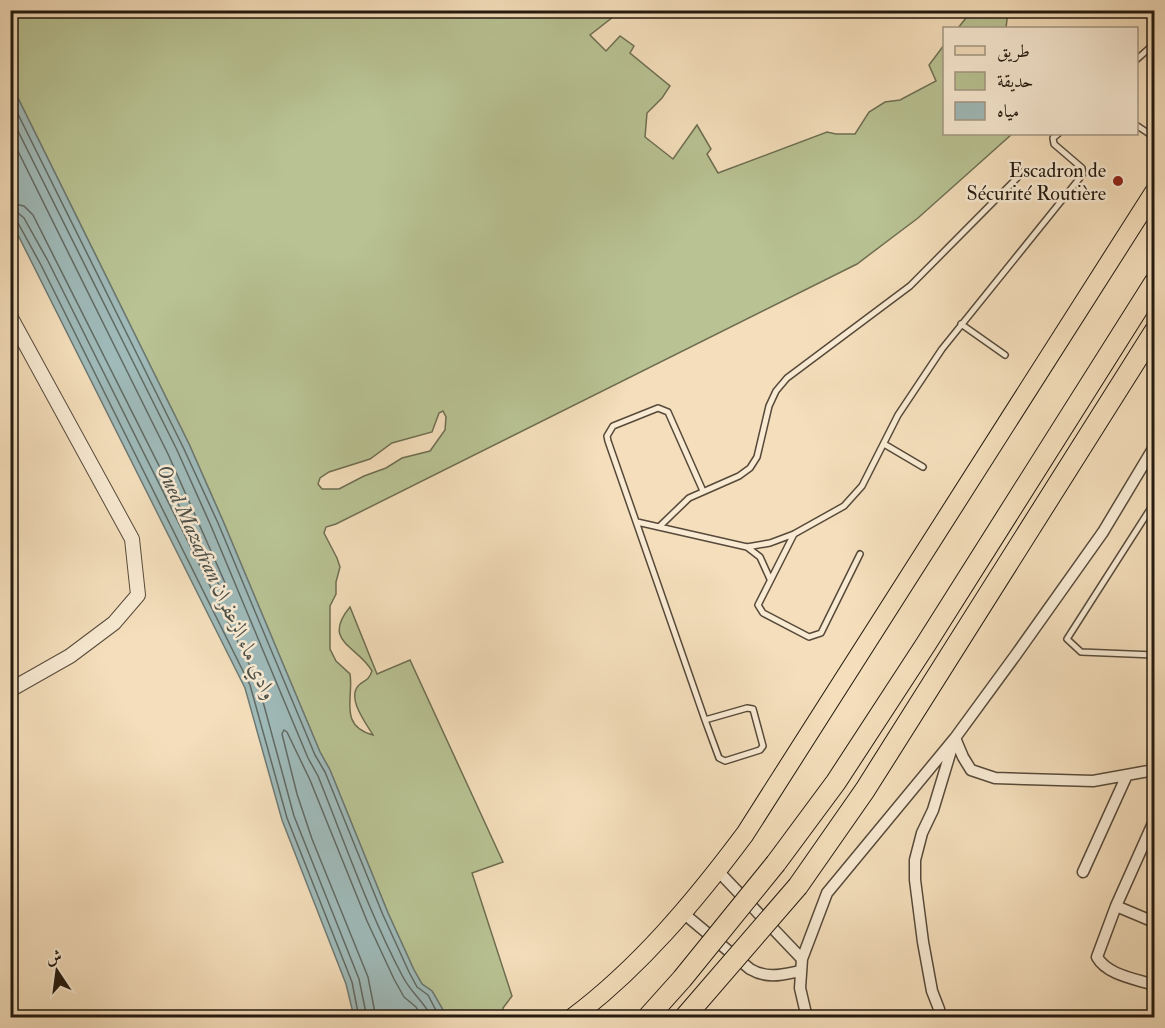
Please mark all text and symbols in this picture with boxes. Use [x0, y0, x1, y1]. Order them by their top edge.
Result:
legend [943, 27, 1138, 135]
text: طريق [997, 40, 1030, 63]
text: حديقة [997, 70, 1033, 93]
text: مياه [997, 100, 1019, 123]
place label: Escadron de Sécurité Routière [967, 158, 1106, 206]
marker: Escadron de Sécurité Routière [1111, 174, 1125, 188]
water label: Oued Mazafran وادي ماء الزعفران [148, 460, 283, 705]
north arrow [27, 941, 87, 1001]
text: ش [44, 946, 64, 969]

